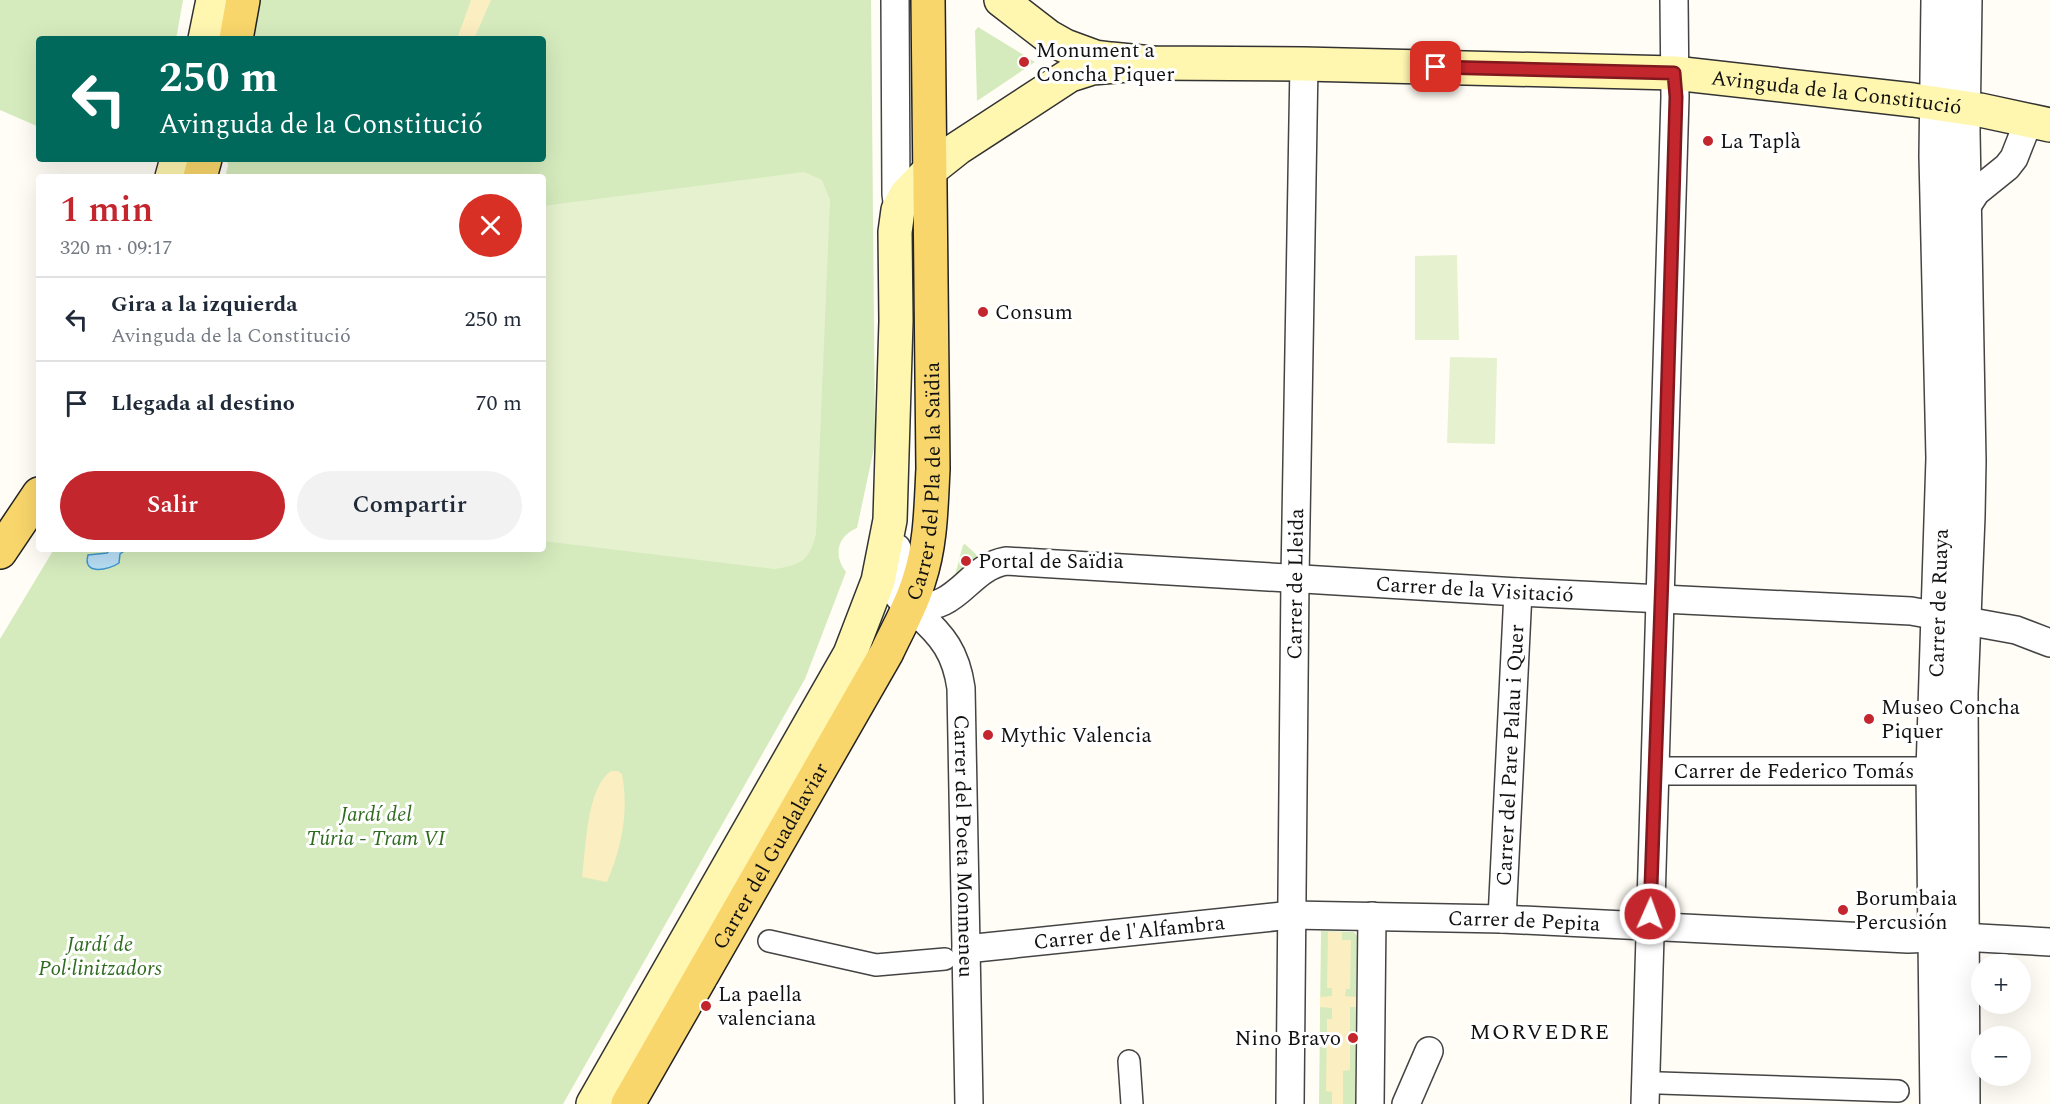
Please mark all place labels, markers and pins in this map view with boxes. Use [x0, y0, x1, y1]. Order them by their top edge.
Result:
place label: Monument a Concha Piquer [1036, 35, 1174, 91]
pin [1410, 41, 1461, 92]
marker: Monument a Concha Piquer [1017, 55, 1031, 69]
place label: La Taplà [1720, 126, 1801, 158]
marker: La Taplà [1701, 134, 1715, 148]
place label: Consum [995, 297, 1073, 329]
marker: Consum [976, 305, 990, 319]
place label: Portal de Saïdia [978, 546, 1125, 578]
marker: Portal de Saïdia [959, 554, 973, 568]
place label: Museo Concha Piquer [1881, 692, 2021, 748]
marker: Museo Concha Piquer [1862, 712, 1876, 726]
place label: Mythic Valencia [1000, 720, 1152, 752]
marker: Mythic Valencia [981, 728, 995, 742]
place label: Borumbaia Percusión [1855, 883, 1958, 939]
marker: Borumbaia Percusión [1836, 903, 1850, 917]
place label: La paella valenciana [717, 979, 817, 1035]
marker: La paella valenciana [699, 999, 713, 1013]
place label: Nino Bravo [1235, 1023, 1341, 1055]
marker: Nino Bravo [1346, 1031, 1360, 1045]

